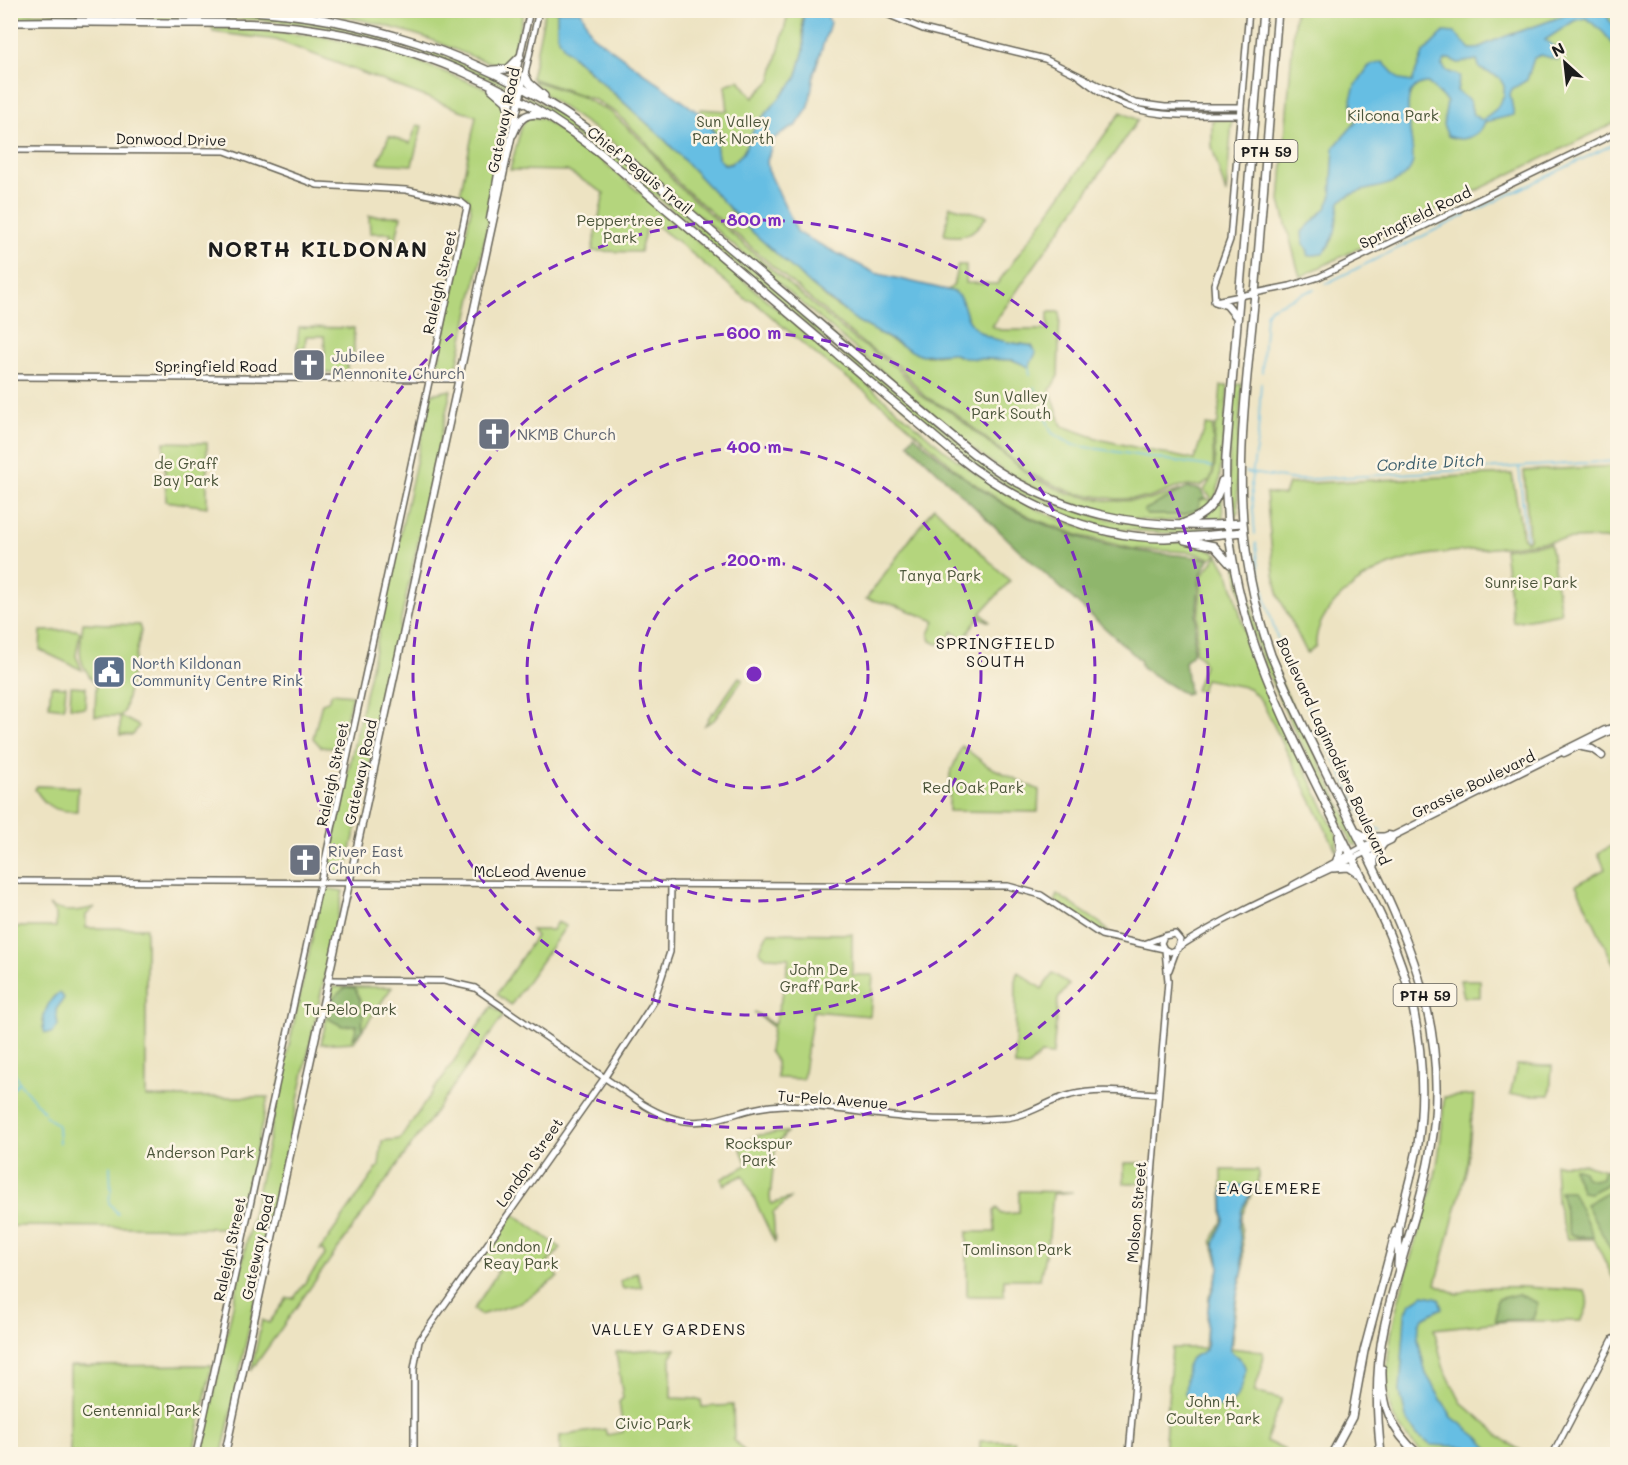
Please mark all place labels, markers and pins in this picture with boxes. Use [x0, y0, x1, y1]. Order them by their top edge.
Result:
place label: Jubilee Mennonite Church [332, 346, 465, 383]
church icon: Jubilee Mennonite Church [291, 347, 327, 383]
church icon: NKMB Church [476, 416, 512, 452]
place label: NKMB Church [517, 424, 615, 444]
place label: North Kildonan Community Centre Rink [132, 653, 303, 690]
public building icon: North Kildonan Community Centre Rink [91, 654, 127, 690]
centre of rings [744, 664, 764, 684]
place label: River East Church [328, 841, 404, 878]
church icon: River East Church [287, 842, 323, 878]

